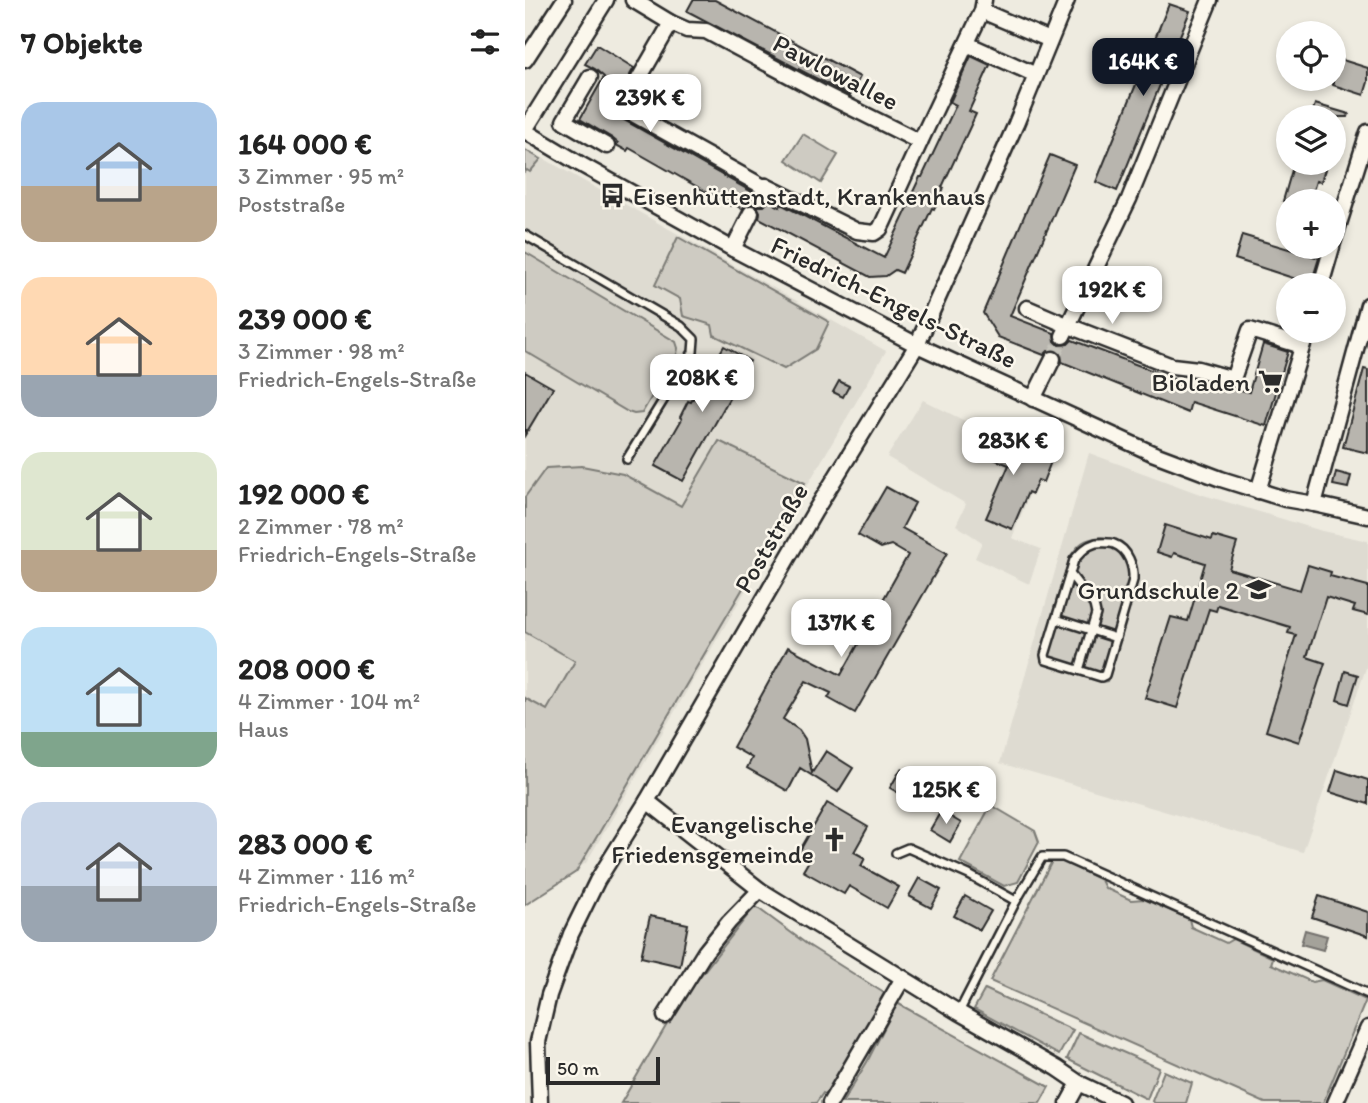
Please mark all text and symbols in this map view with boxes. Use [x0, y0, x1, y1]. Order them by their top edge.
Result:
map controls [1276, 21, 1346, 343]
button: locate [1276, 21, 1346, 91]
icon: filters [466, 23, 504, 61]
text: 7 Objekte [21, 24, 143, 61]
street label: Pawlowallee [768, 27, 904, 117]
pin: 164K € [1086, 38, 1200, 98]
text: 164K € [1108, 47, 1178, 75]
pin: 239K € [593, 74, 707, 134]
text: 239K € [615, 83, 685, 111]
button: layers [1276, 105, 1346, 175]
text: 164 000 € [238, 125, 372, 162]
icon: home [77, 130, 161, 214]
text: 3 Zimmer · 95 m² [238, 162, 404, 190]
place label: Eisenhüttenstadt, Krankenhaus [633, 180, 986, 212]
bus stop icon: Eisenhüttenstadt, Krankenhaus [599, 182, 627, 210]
button: + [1276, 189, 1346, 259]
text: Poststraße [238, 190, 345, 218]
street label: Friedrich-Engels-Straße [766, 229, 1022, 375]
pin: 192K € [1055, 266, 1169, 326]
button: − [1276, 273, 1346, 343]
text: 192K € [1078, 275, 1146, 303]
text: 239 000 € [238, 300, 372, 337]
icon: home [77, 305, 161, 389]
text: 3 Zimmer · 98 m² [238, 337, 405, 365]
pin: 208K € [645, 354, 759, 414]
text: 208K € [666, 363, 738, 391]
text: Friedrich-Engels-Straße [238, 365, 476, 393]
place label: Bioladen [1151, 366, 1250, 398]
supermarket icon: Bioladen [1256, 368, 1284, 396]
pin: 283K € [956, 418, 1070, 477]
text: 283K € [978, 426, 1048, 454]
text: 192 000 € [238, 475, 369, 512]
street label: Poststraße [727, 478, 815, 598]
icon: home [77, 480, 161, 564]
text: 2 Zimmer · 78 m² [238, 512, 404, 540]
text: Friedrich-Engels-Straße [238, 540, 476, 568]
place label: Grundschule 2 [1078, 574, 1239, 606]
school or university icon: Grundschule 2 [1245, 576, 1273, 604]
pin: 137K € [784, 600, 898, 659]
text: 137K € [807, 608, 875, 636]
text: 208 000 € [238, 650, 375, 687]
icon: home [77, 655, 161, 739]
text: 4 Zimmer · 104 m² [238, 687, 420, 715]
text: Haus [238, 715, 289, 743]
pin: 125K € [889, 766, 1003, 826]
text: 125K € [912, 775, 980, 803]
place label: Evangelische Friedensgemeinde [611, 808, 814, 870]
text: 283 000 € [238, 825, 373, 862]
church icon: Evangelische Friedensgemeinde [820, 825, 848, 853]
icon: home [77, 830, 161, 914]
text: 4 Zimmer · 116 m² [238, 862, 415, 890]
text: Friedrich-Engels-Straße [238, 890, 476, 918]
scale bar [546, 1054, 660, 1086]
text: 50 m [557, 1057, 599, 1080]

